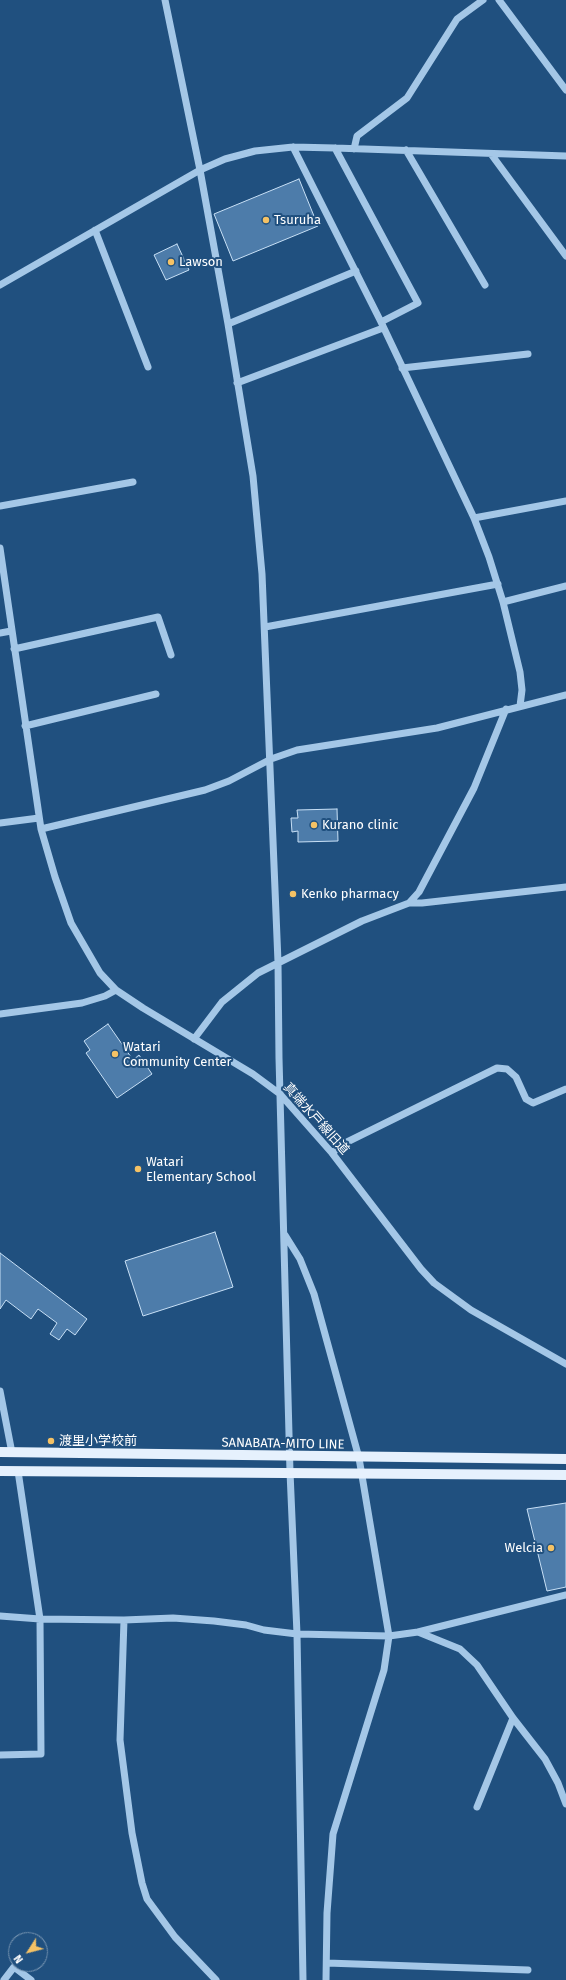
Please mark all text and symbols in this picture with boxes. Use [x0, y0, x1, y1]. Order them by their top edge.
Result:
place label: Tsuruha [274, 212, 321, 228]
marker: Tsuruha [261, 215, 271, 225]
place label: Lawson [179, 254, 223, 270]
marker: Lawson [166, 257, 176, 267]
place label: Kurano clinic [322, 817, 399, 833]
marker: Kurano clinic [309, 820, 319, 830]
place label: Kenko pharmacy [301, 886, 399, 902]
marker: Kenko pharmacy [288, 889, 298, 899]
place label: Watari Community Center [123, 1039, 232, 1070]
marker: Watari Community Center [110, 1049, 120, 1059]
street label: 真端水戸線旧道 [280, 1080, 352, 1158]
place label: Watari Elementary School [146, 1154, 256, 1185]
marker: Watari Elementary School [133, 1164, 143, 1174]
place label: 渡里小学校前 [59, 1433, 137, 1449]
street label: SANABATA-MITO LINE [221, 1435, 345, 1453]
marker: 渡里小学校前 [46, 1436, 56, 1446]
place label: Welcia [505, 1540, 543, 1556]
marker: Welcia [546, 1543, 556, 1553]
north arrow [8, 1932, 48, 1972]
text: N [11, 1952, 26, 1966]

